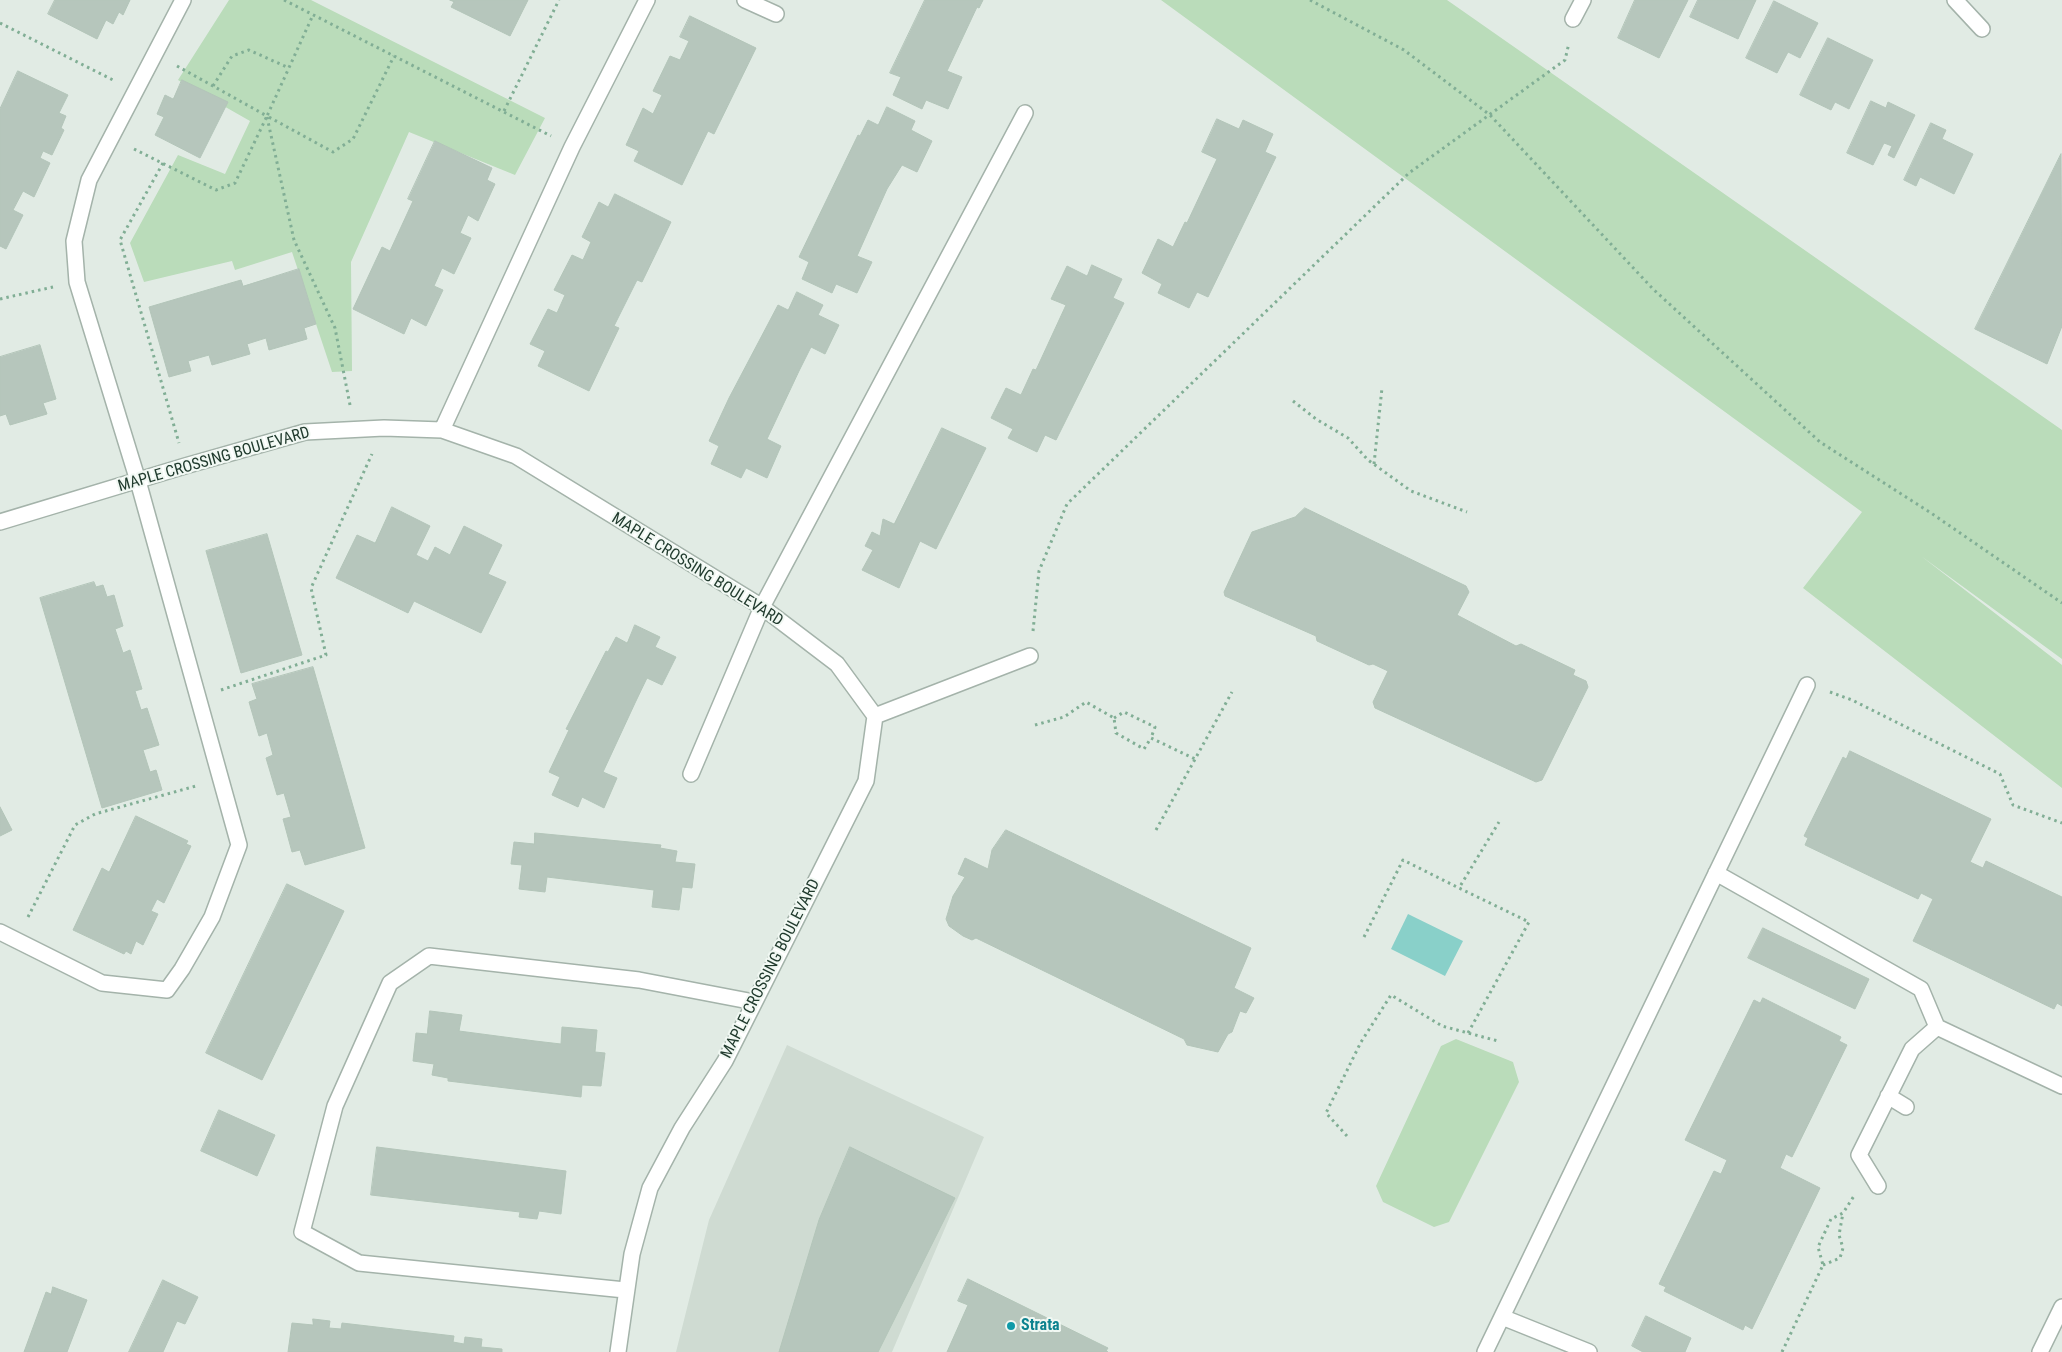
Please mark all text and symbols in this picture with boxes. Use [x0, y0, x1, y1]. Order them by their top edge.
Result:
street label: MAPLE CROSSING BOULEVARD [116, 423, 312, 497]
street label: MAPLE CROSSING BOULEVARD [608, 509, 786, 631]
street label: MAPLE CROSSING BOULEVARD [717, 876, 825, 1062]
place label: Strata [1021, 1316, 1060, 1336]
marker: Strata [1005, 1320, 1017, 1332]

